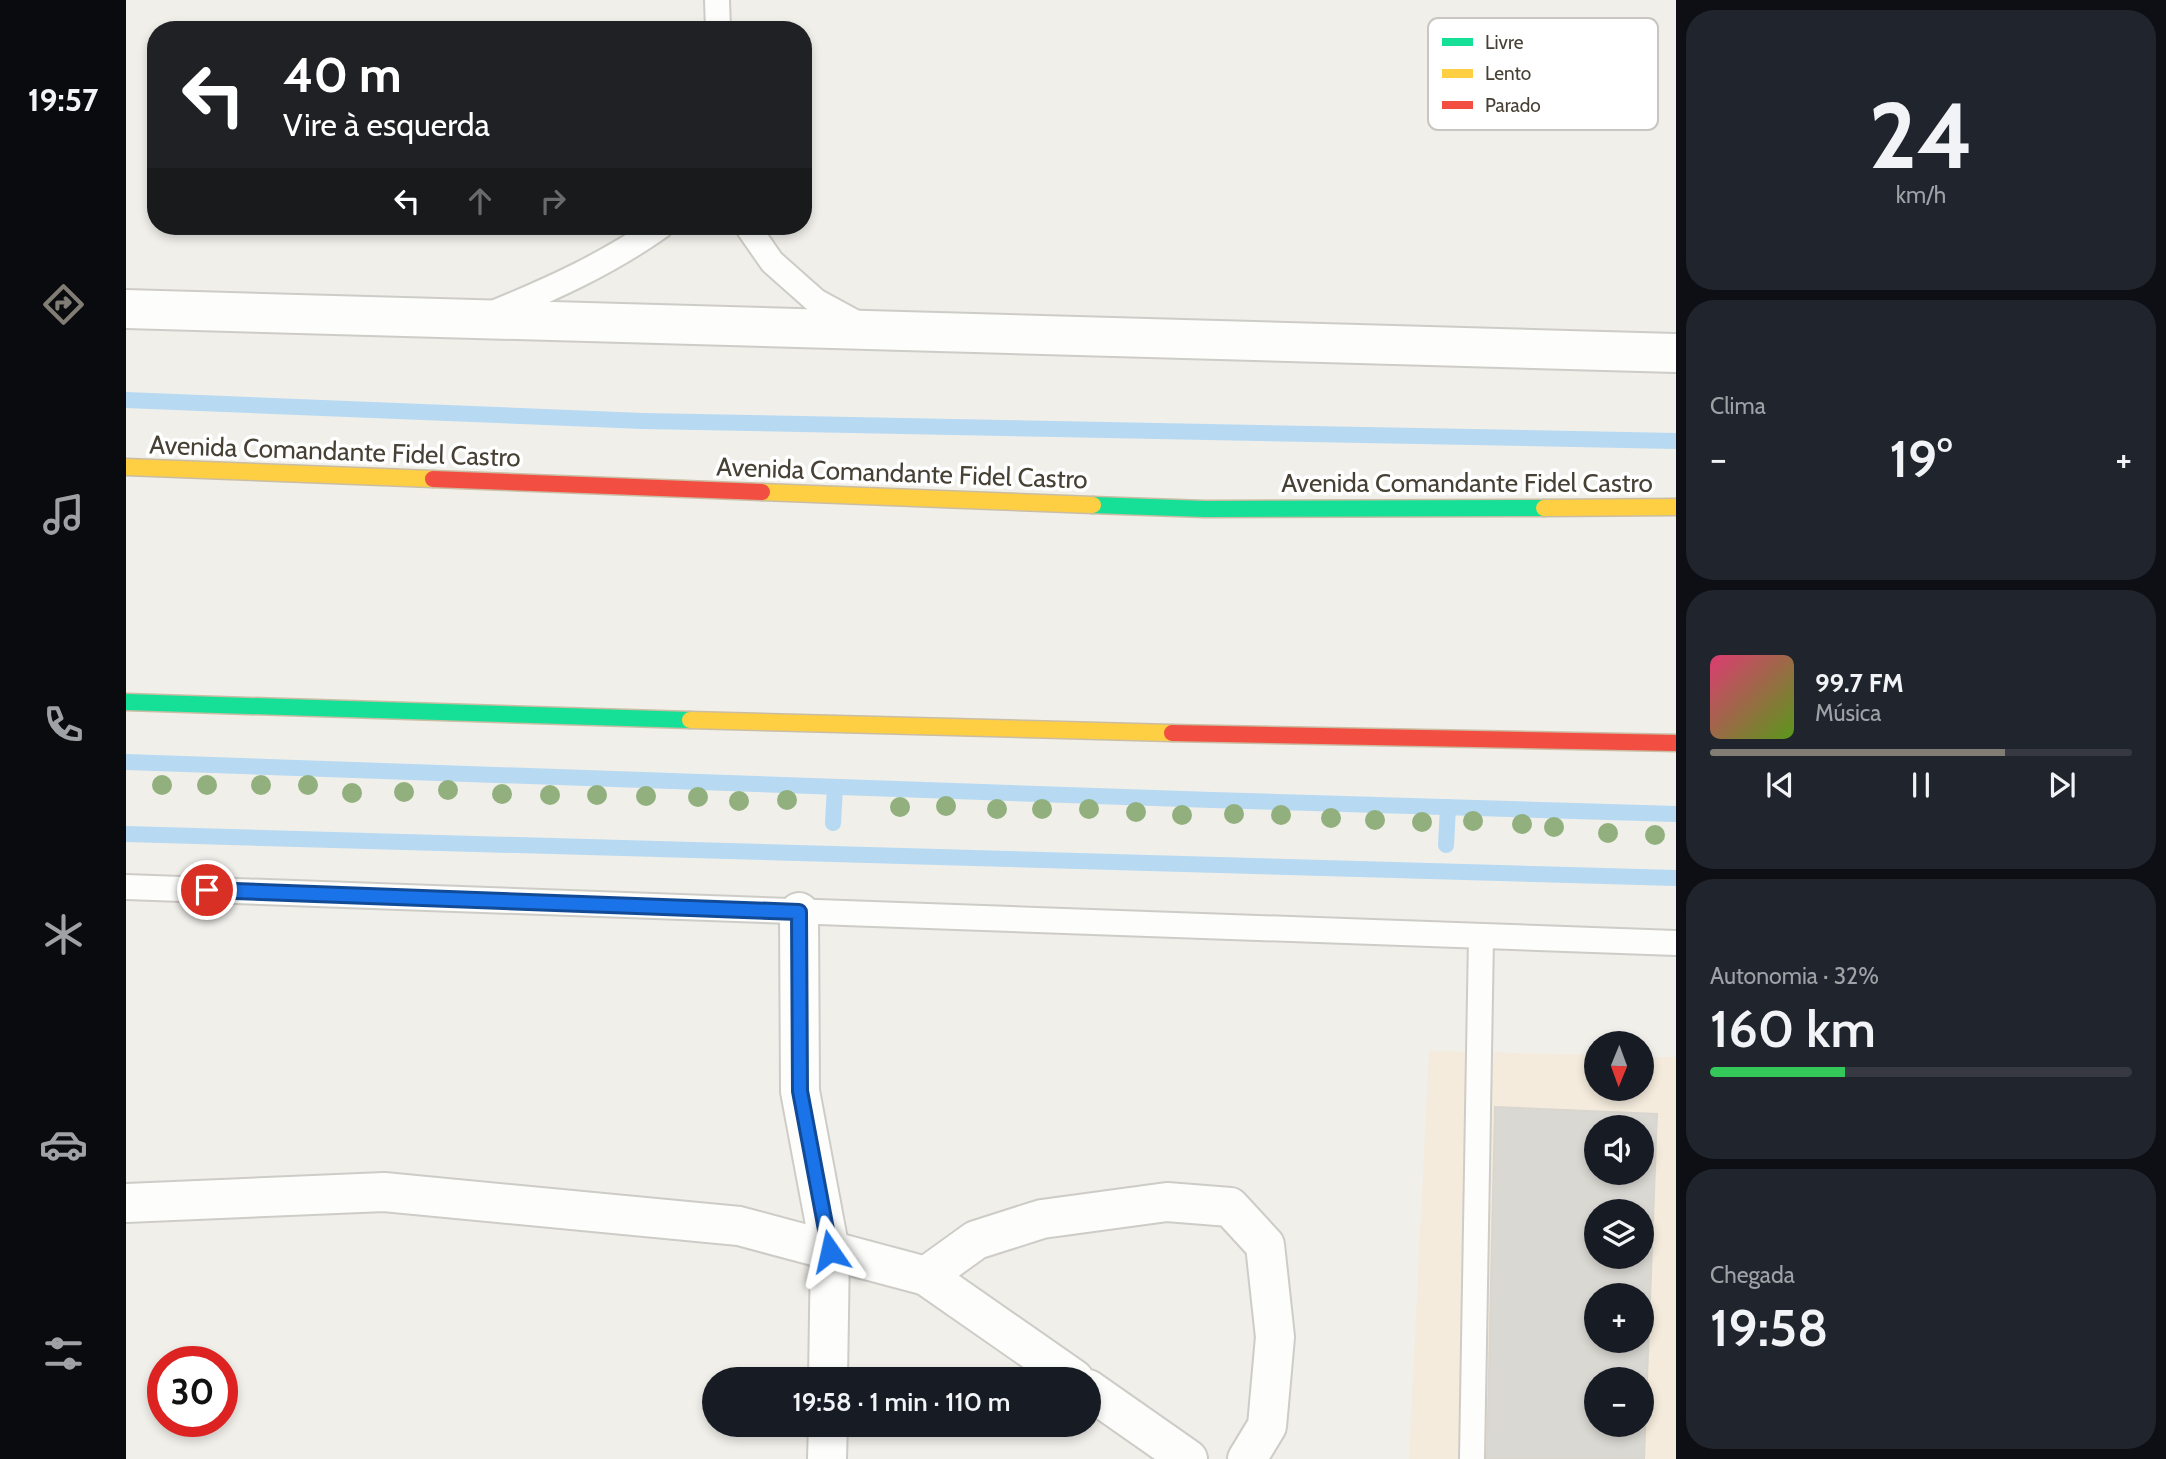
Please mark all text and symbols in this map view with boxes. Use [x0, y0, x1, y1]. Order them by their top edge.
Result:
legend [1428, 18, 1658, 130]
text: Livre [1485, 31, 1524, 54]
text: 40 m [283, 45, 402, 104]
icon: left [168, 49, 259, 140]
text: Lento [1485, 62, 1531, 85]
text: 19:57 [28, 80, 98, 119]
text: 24 [1869, 80, 1973, 191]
text: Parado [1485, 94, 1541, 117]
text: Vire à esquerda [283, 105, 490, 144]
text: km/h [1896, 181, 1946, 209]
icon: left [388, 182, 426, 220]
icon: ahead [461, 182, 499, 220]
icon: right [534, 182, 572, 220]
icon: directions [39, 280, 88, 329]
text: Clima [1710, 392, 1766, 420]
text: 19° [1890, 427, 1952, 490]
street label: Avenida Comandante Fidel Castro [149, 429, 521, 473]
text: − [1710, 435, 1727, 482]
text: + [2115, 435, 2132, 482]
street label: Avenida Comandante Fidel Castro [716, 451, 1088, 495]
street label: Avenida Comandante Fidel Castro [1281, 467, 1653, 499]
icon: music [39, 490, 88, 539]
text: 99.7 FM [1815, 667, 1904, 699]
text: Música [1815, 699, 1881, 727]
icon: phone [39, 700, 88, 749]
icon: previous [1761, 766, 1799, 804]
icon: pause [1902, 766, 1940, 804]
icon: next [2043, 766, 2081, 804]
pin [177, 860, 237, 920]
icon: arrive [188, 871, 226, 909]
icon: climate [39, 910, 88, 959]
text: Autonomia · 32% [1710, 962, 1879, 990]
text: 160 km [1710, 997, 1876, 1060]
north arrow [1584, 1031, 1654, 1101]
map controls [1584, 1031, 1654, 1437]
button: sound [1584, 1115, 1654, 1185]
icon: car [39, 1120, 88, 1169]
button: layers [1584, 1199, 1654, 1269]
position arrow [793, 1214, 867, 1288]
text: Chegada [1710, 1261, 1795, 1289]
button: + [1584, 1283, 1654, 1353]
text: 19:58 [1710, 1296, 1828, 1359]
icon: filters [39, 1329, 88, 1378]
speed limit sign: 30 [147, 1346, 238, 1437]
button: − [1584, 1367, 1654, 1437]
text: 19:58 · 1 min · 110 m [792, 1386, 1011, 1418]

